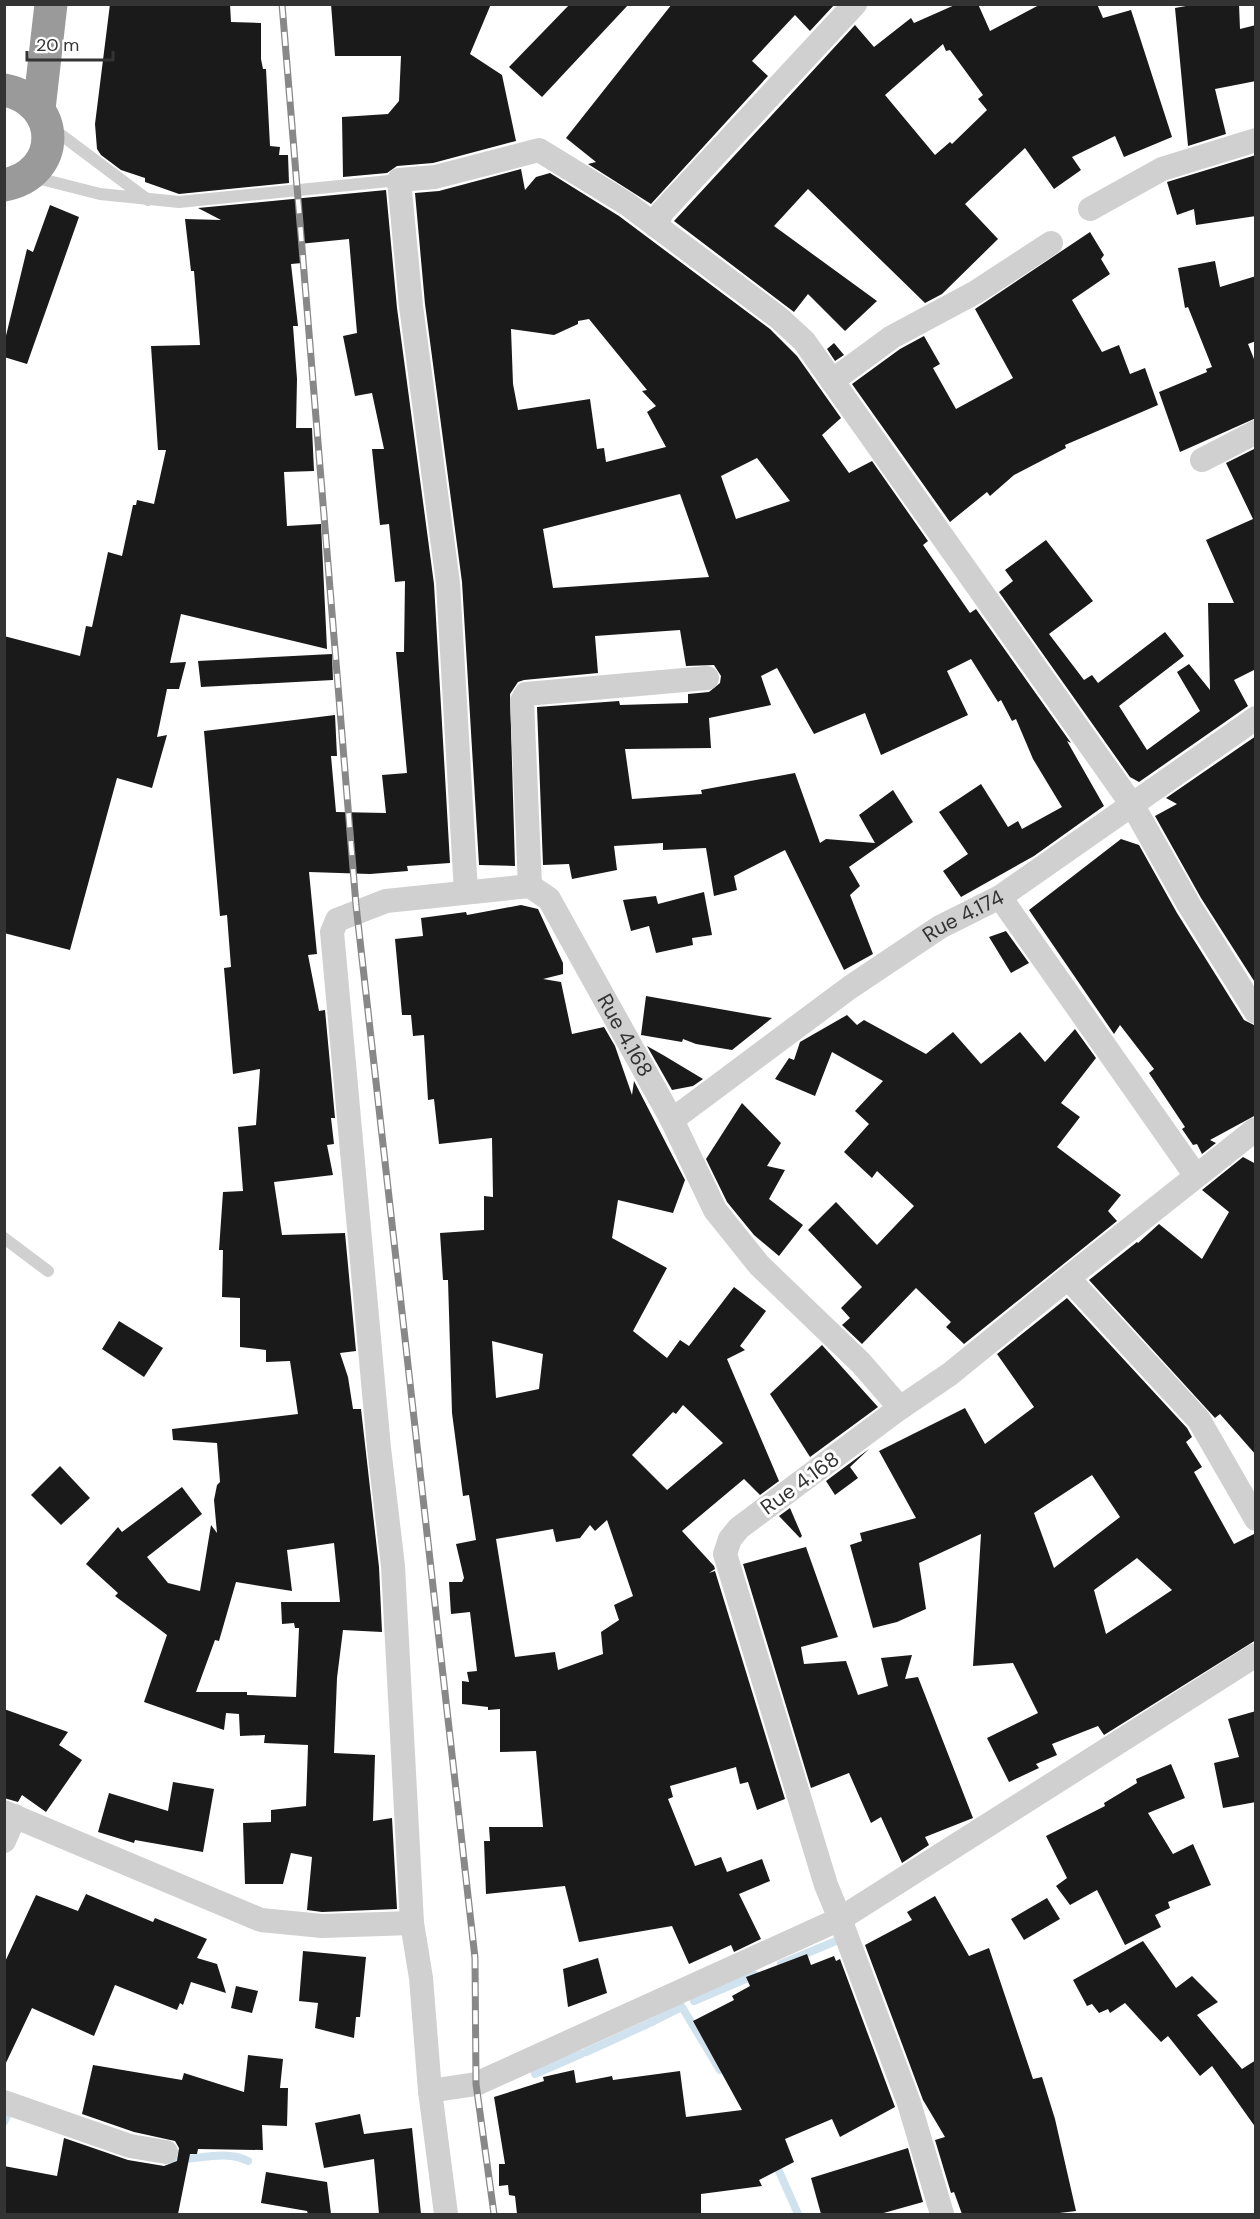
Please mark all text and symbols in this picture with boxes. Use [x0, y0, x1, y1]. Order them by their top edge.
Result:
scale bar [27, 24, 112, 62]
text: 20 m [36, 33, 79, 57]
street label: Rue 4.174 [917, 883, 1009, 949]
street label: Rue 4.168 [591, 989, 659, 1082]
street label: Rue 4.168 [755, 1445, 845, 1521]

